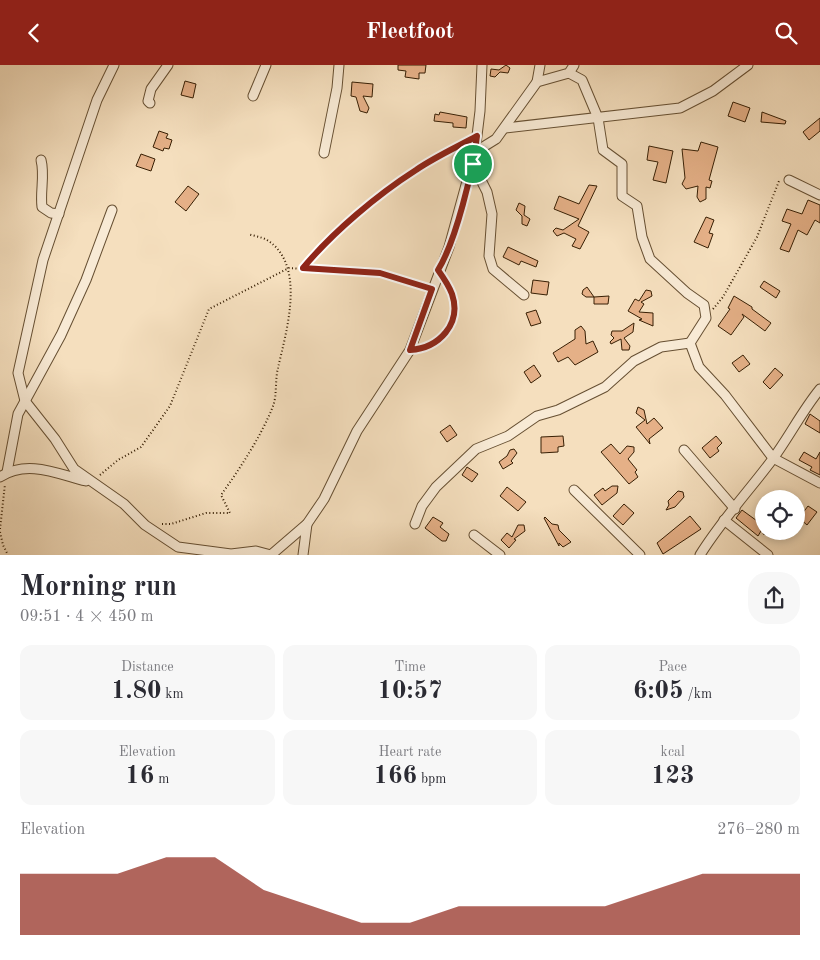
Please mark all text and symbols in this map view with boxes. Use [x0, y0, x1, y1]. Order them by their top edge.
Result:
icon: back [20, 19, 48, 47]
icon: search [772, 19, 800, 47]
text: Fleetfoot [366, 21, 454, 43]
pin [452, 143, 494, 185]
icon: arrive [459, 150, 487, 178]
map controls [755, 490, 805, 540]
button: locate [755, 490, 805, 540]
button: share [748, 572, 800, 624]
text: Morning run [20, 574, 177, 602]
text: 09:51 · 4 × 450 m [20, 609, 153, 625]
text: Distance [121, 660, 174, 674]
text: Time [394, 660, 426, 674]
text: Pace [658, 660, 687, 674]
text: 1.80 [111, 679, 161, 704]
text: 10:57 [377, 679, 443, 704]
text: 6:05 [633, 679, 684, 704]
text: km [161, 687, 184, 701]
text: /km [684, 687, 712, 701]
text: Elevation [119, 745, 176, 759]
text: Heart rate [379, 745, 441, 759]
text: kcal [661, 745, 685, 759]
text: 16 [125, 764, 154, 789]
text: 166 [374, 764, 417, 789]
text: 123 [651, 764, 694, 789]
text: m [154, 772, 169, 786]
text: bpm [417, 772, 446, 786]
text: Elevation [20, 822, 85, 838]
text: 276–280 m [717, 822, 800, 838]

